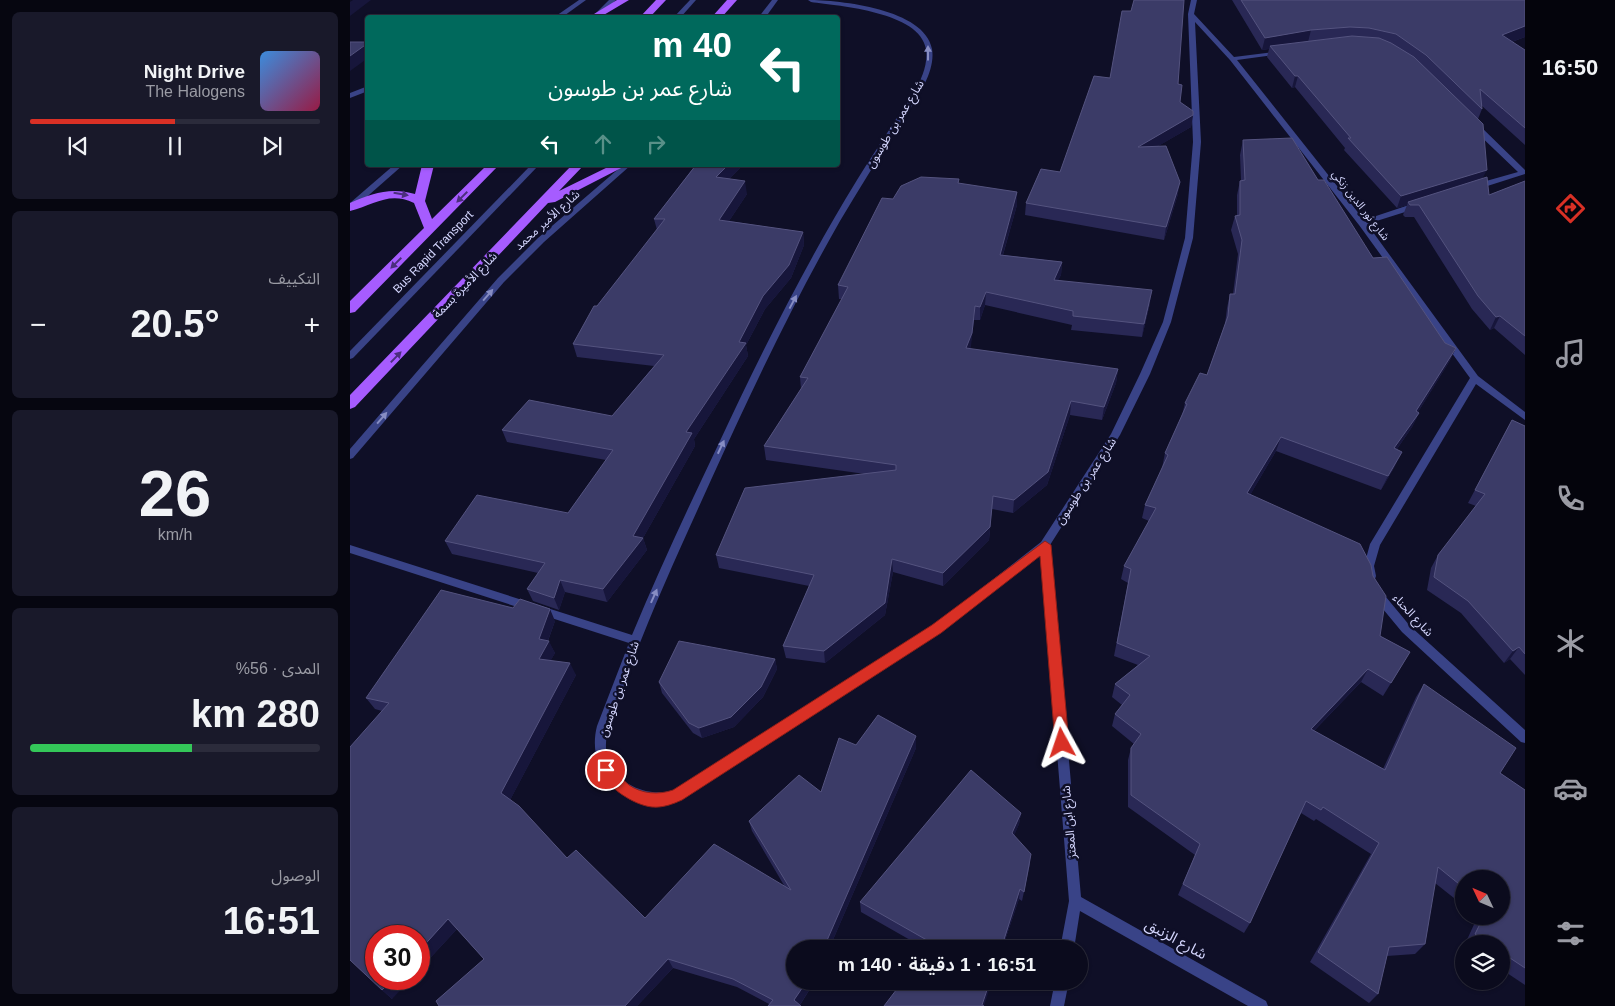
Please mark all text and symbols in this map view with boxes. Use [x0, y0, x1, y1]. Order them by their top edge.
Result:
text: 40 m [652, 25, 732, 64]
icon: left [750, 35, 815, 100]
one-way arrow [924, 45, 932, 61]
text: 16:50 [1542, 55, 1598, 80]
text: Night Drive [144, 61, 245, 82]
text: شارع عمر بن طوسون [548, 76, 732, 101]
street label: شارع عمر بن طوسون [863, 77, 929, 172]
text: The Halogens [145, 83, 245, 100]
icon: left [536, 130, 564, 158]
icon: ahead [589, 130, 617, 158]
icon: right [642, 130, 670, 158]
icon: previous [64, 132, 92, 160]
icon: pause [161, 132, 189, 160]
icon: next [258, 132, 286, 160]
street label: شارع نور الدين زنكي [1327, 168, 1392, 245]
street label: شارع الأمير محمد [512, 187, 584, 254]
one-way arrow [394, 191, 410, 199]
one-way arrow [456, 191, 468, 203]
icon: directions [1553, 191, 1588, 226]
street label: Bus Rapid Transport [390, 207, 476, 296]
street label: شارع الأميرة بسمة [430, 249, 501, 322]
one-way arrow [390, 257, 402, 269]
text: التكييف [268, 270, 320, 287]
one-way arrow [482, 290, 494, 302]
one-way arrow [789, 294, 797, 309]
text: 20.5° [130, 303, 220, 345]
text: − [30, 309, 46, 340]
text: + [304, 309, 320, 340]
icon: music [1553, 336, 1588, 371]
one-way arrow [390, 351, 402, 363]
one-way arrow [376, 412, 387, 424]
street label: شارع عمر بن طوسون [1053, 435, 1121, 528]
one-way arrow [717, 440, 725, 454]
text: 26 [139, 457, 211, 530]
icon: phone [1553, 481, 1588, 516]
text: km/h [158, 526, 192, 543]
one-way arrow [651, 589, 659, 603]
street label: شارع الحناء [1388, 591, 1436, 640]
icon: climate [1553, 626, 1588, 661]
street label: شارع عمر بن طوسون [596, 639, 644, 739]
text: المدى · 56% [236, 660, 320, 677]
text: 280 km [191, 693, 320, 735]
position arrow [1035, 716, 1087, 768]
pin [585, 749, 627, 791]
icon: arrive [592, 756, 620, 784]
icon: car [1553, 771, 1588, 806]
street label: شارع ابن المعتز [1059, 785, 1081, 860]
text: الوصول [271, 867, 320, 884]
north arrow [1455, 870, 1510, 925]
map controls [1455, 870, 1510, 990]
text: 16:51 [223, 900, 320, 942]
street label: شارع الزنبق [1141, 915, 1210, 966]
icon: filters [1553, 916, 1588, 951]
speed limit sign: 30 [365, 925, 430, 990]
button: layers [1455, 935, 1510, 990]
text: 16:51 · 1 دقيقة · 140 m [838, 954, 1036, 975]

